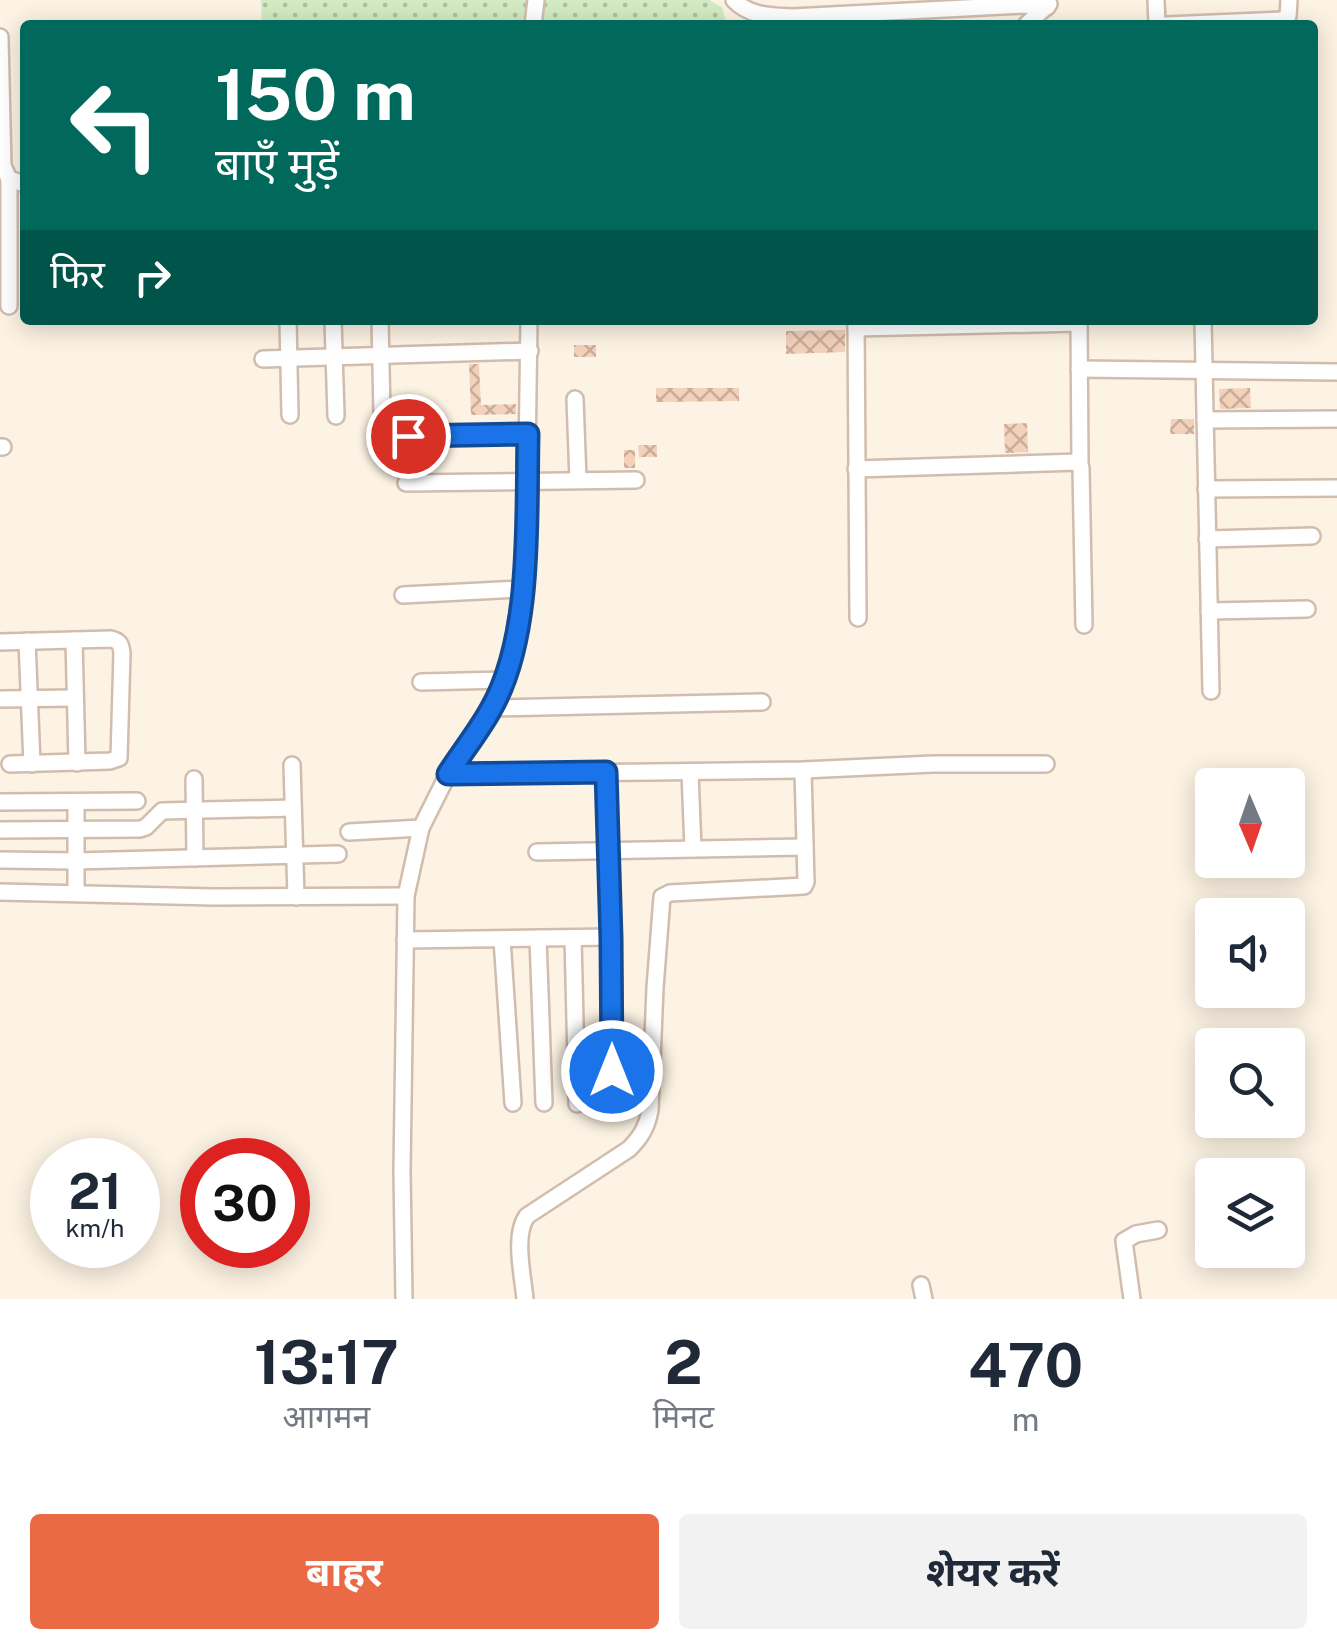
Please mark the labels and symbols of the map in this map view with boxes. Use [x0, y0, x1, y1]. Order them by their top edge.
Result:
pin [366, 394, 451, 479]
north arrow [1195, 768, 1305, 878]
position arrow [560, 1019, 664, 1123]
speed limit sign: 30 [180, 1138, 310, 1268]

